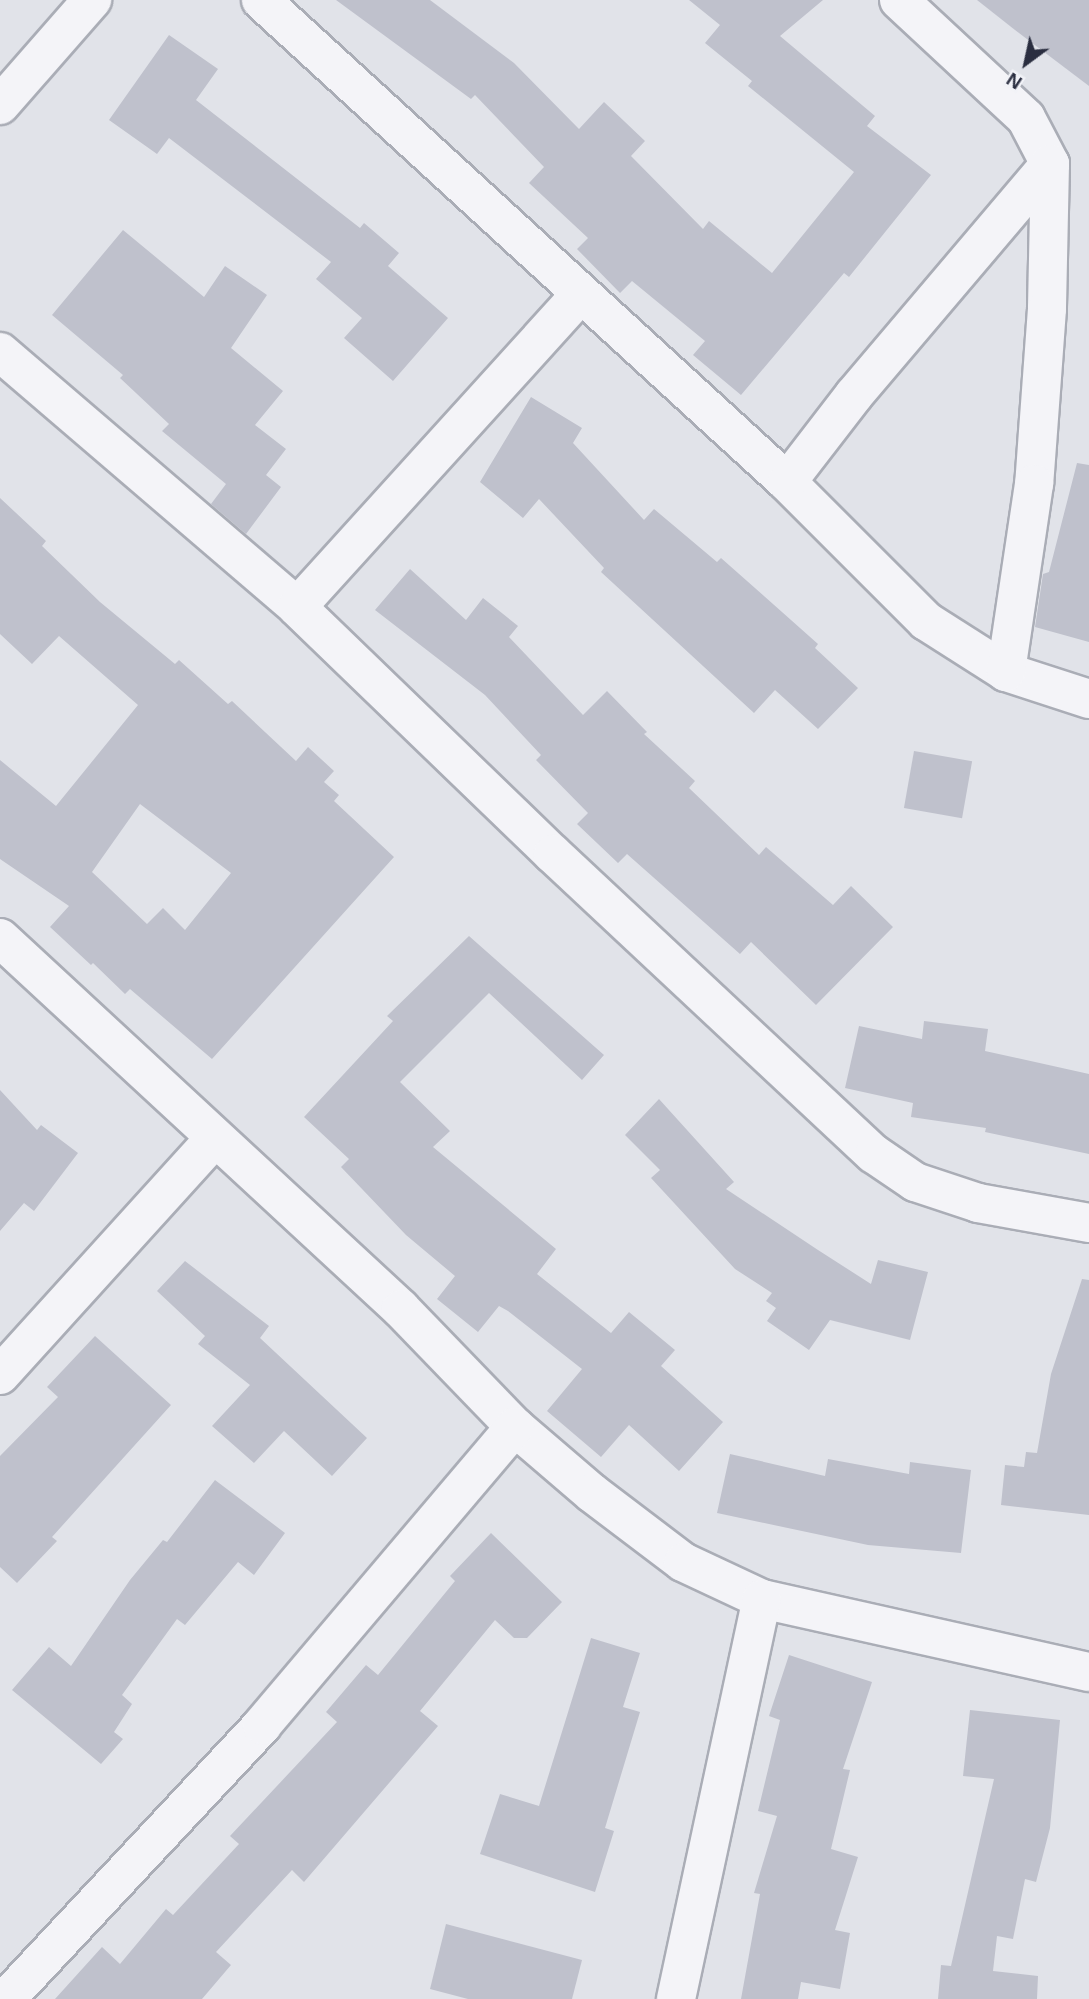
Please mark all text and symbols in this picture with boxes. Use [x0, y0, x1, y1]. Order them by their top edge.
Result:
north arrow [991, 28, 1061, 98]
text: N [1003, 68, 1026, 94]

